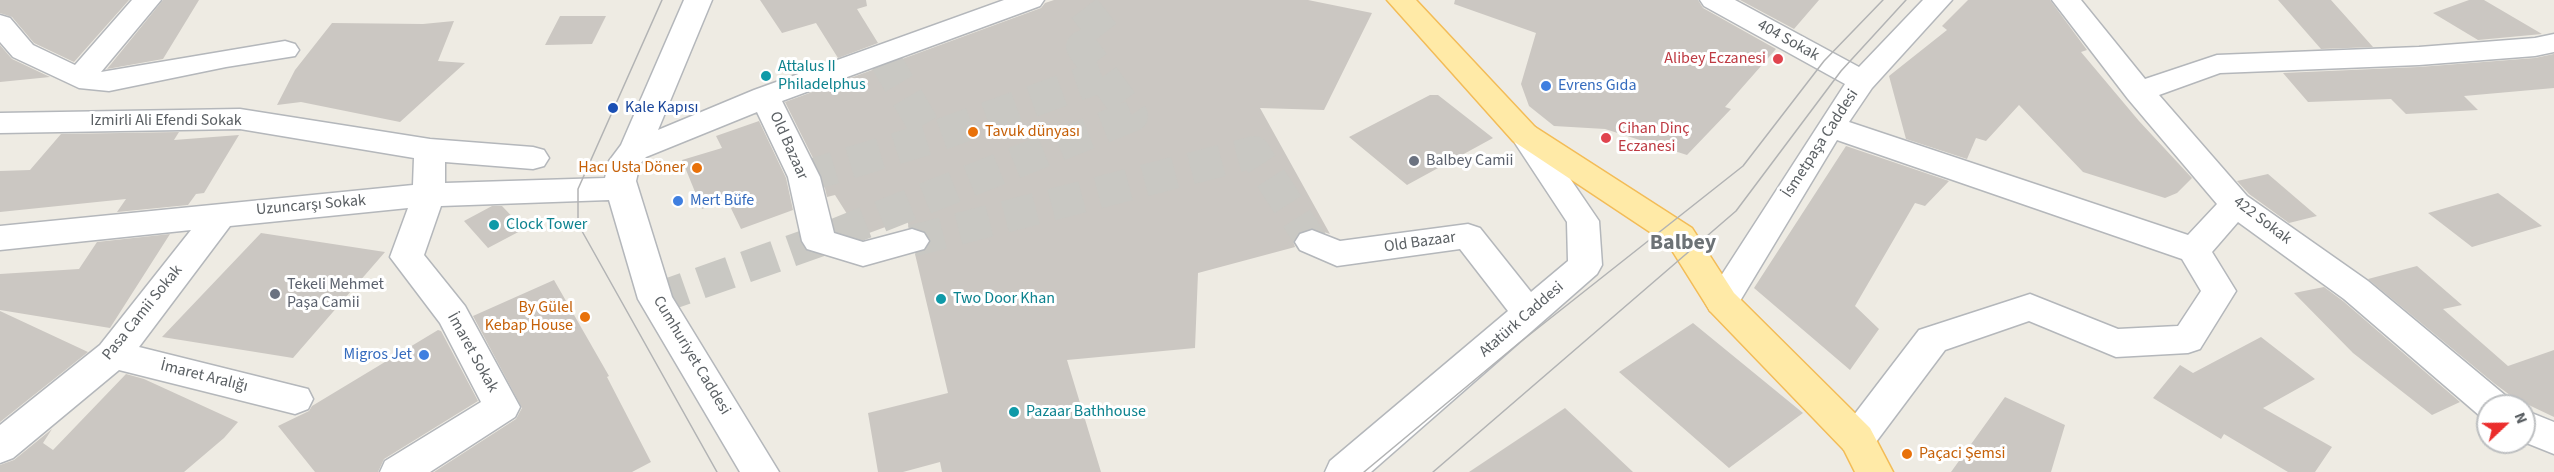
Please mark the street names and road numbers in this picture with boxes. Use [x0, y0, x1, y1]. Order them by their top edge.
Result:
street label: 404 Sokak [1754, 16, 1822, 66]
street label: İsmetpaşa Caddesi [1779, 86, 1863, 202]
street label: Old Bazaar [765, 109, 811, 183]
street label: Izmirli Ali Efendi Sokak [90, 111, 242, 131]
street label: Uzuncarşı Sokak [255, 192, 367, 220]
street label: 422 Sokak [2229, 193, 2295, 249]
street label: Old Bazaar [1383, 228, 1457, 258]
street label: Pasa Camii Sokak [99, 262, 187, 364]
street label: Atatürk Caddesi [1476, 278, 1568, 362]
street label: Cumhuriyet Caddesi [648, 293, 734, 419]
street label: İmaret Sokak [442, 310, 502, 396]
street label: İmaret Aralığı [158, 357, 250, 397]

